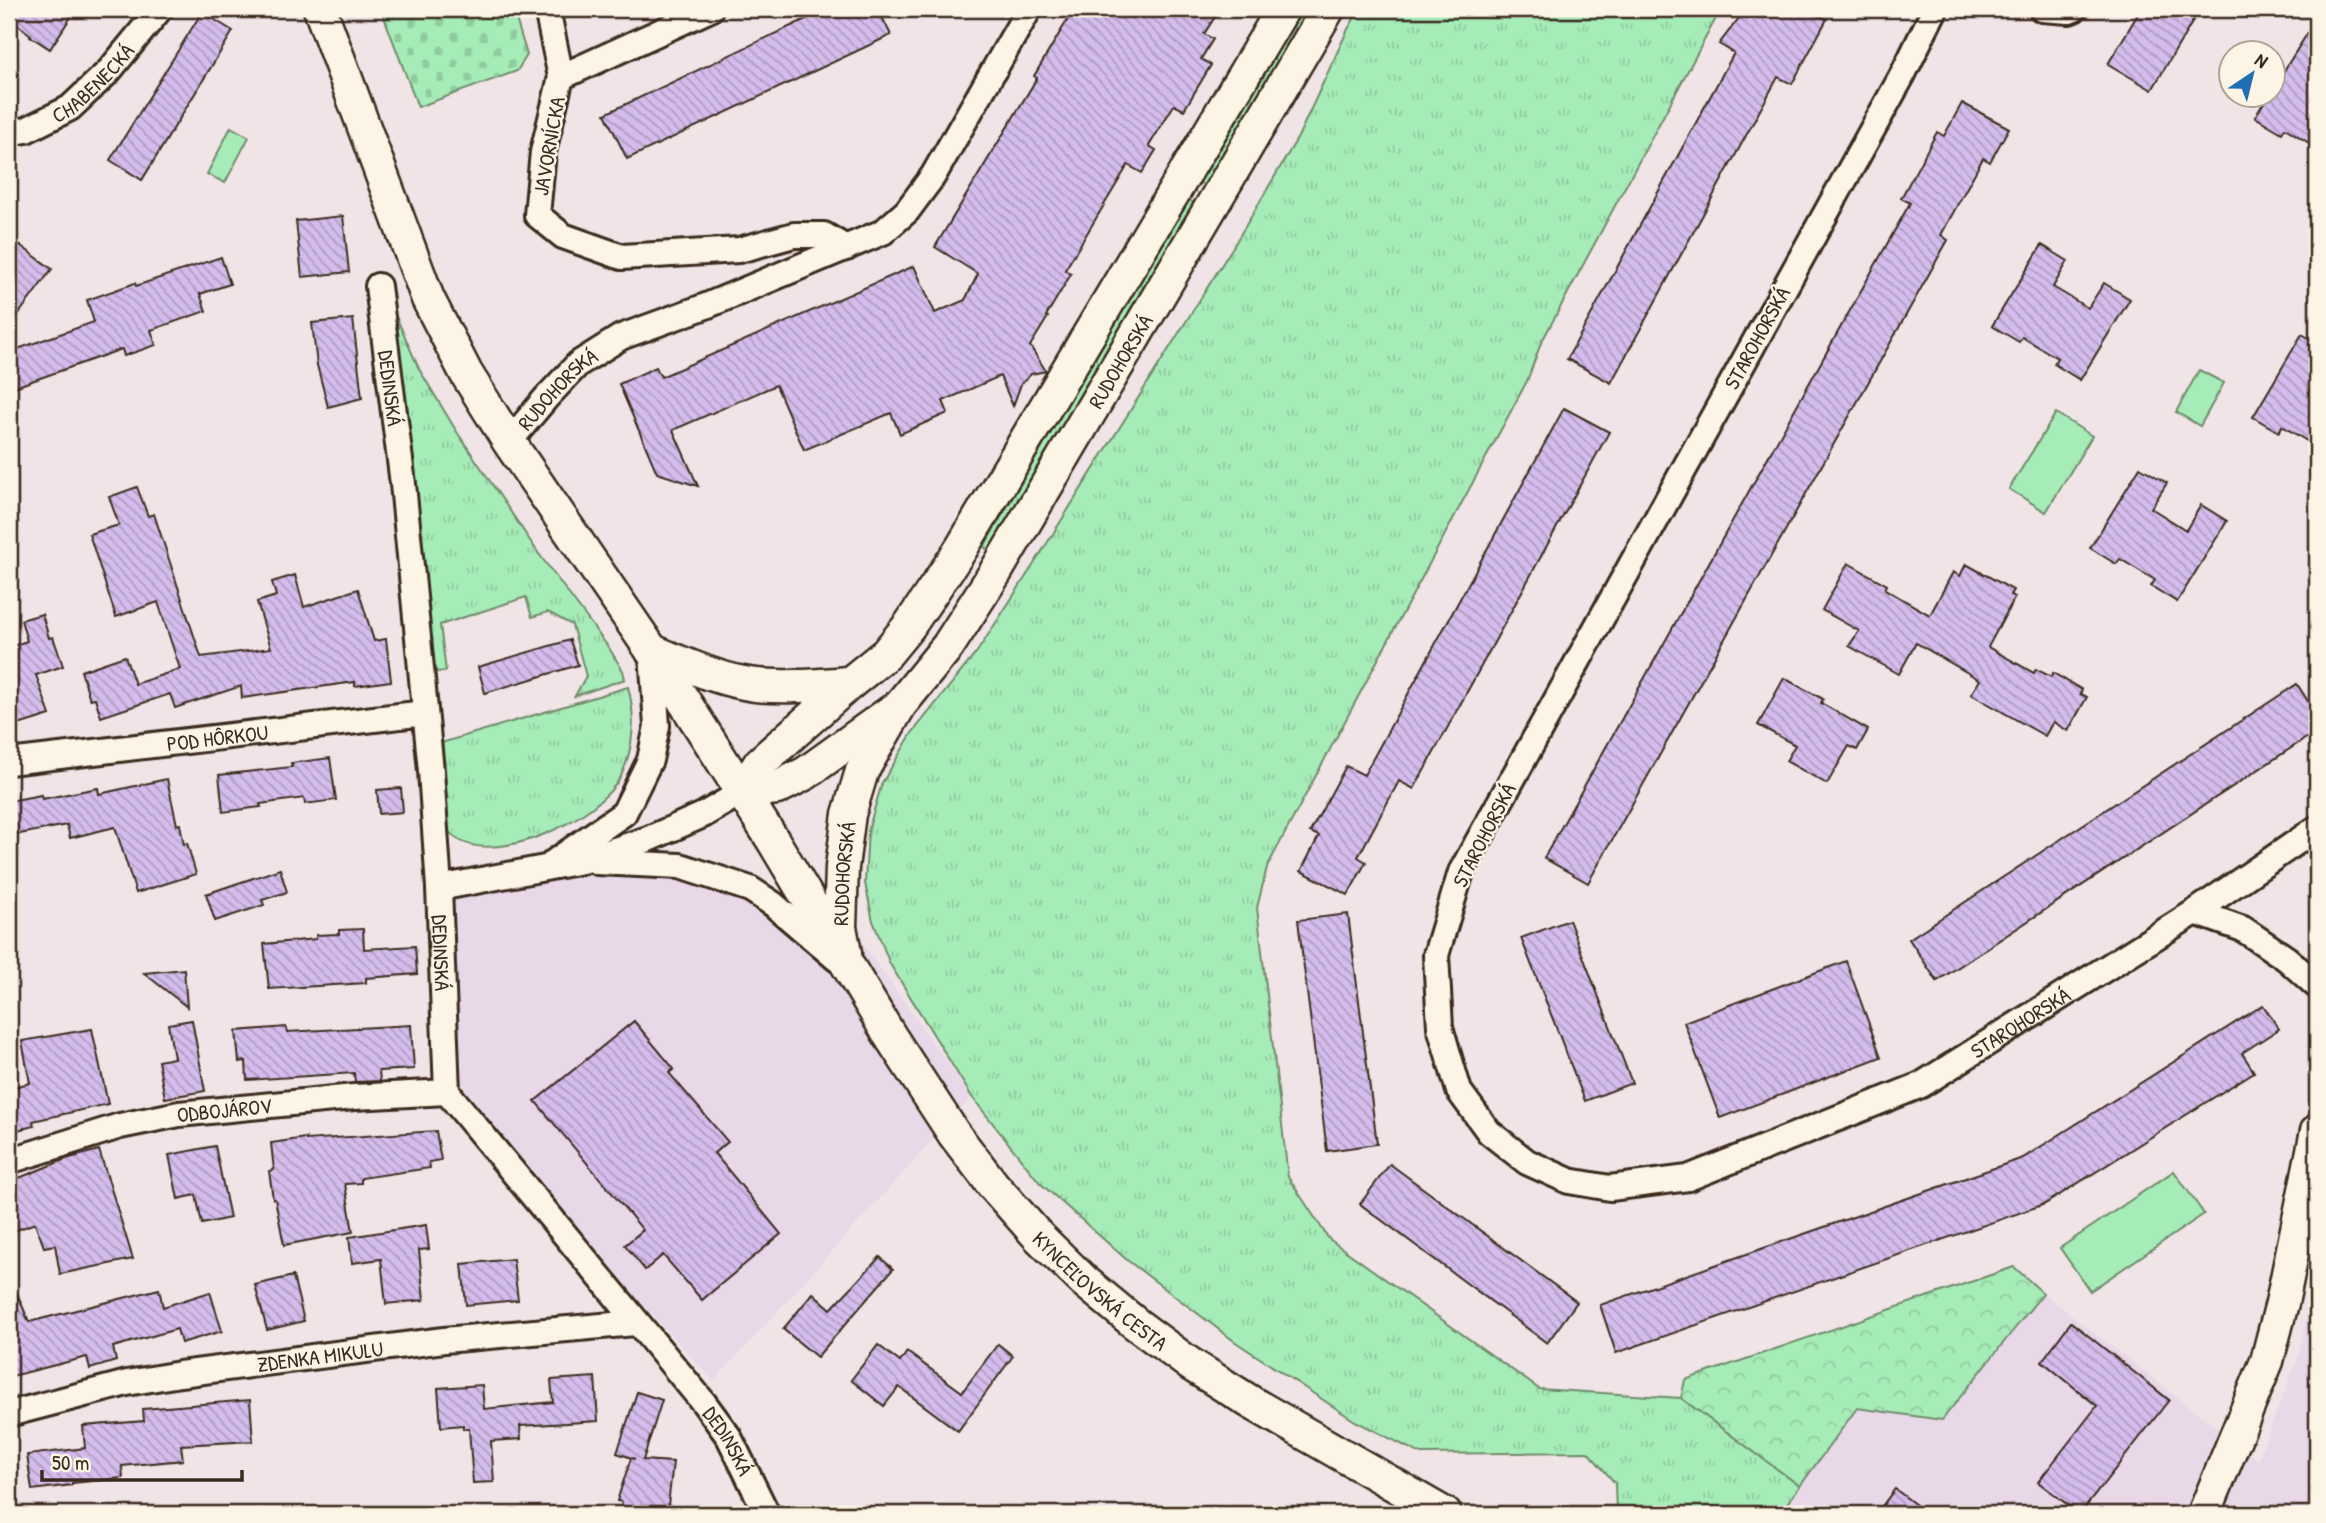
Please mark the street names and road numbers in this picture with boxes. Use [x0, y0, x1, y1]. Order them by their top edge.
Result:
street label: CHABENECKÁ [47, 37, 141, 129]
street label: JAVORNÍCKA [526, 94, 572, 198]
street label: STAROHORSKÁ [1717, 282, 1797, 394]
street label: RUDOHORSKÁ [1081, 309, 1159, 414]
street label: RUDOHORSKÁ [511, 341, 603, 436]
street label: DEDINSKÁ [372, 349, 410, 428]
street label: POD HÔRKOU [165, 717, 270, 758]
street label: STAROHORSKÁ [1445, 778, 1523, 892]
street label: RUDOHORSKÁ [826, 820, 862, 926]
street label: DEDINSKÁ [426, 914, 458, 991]
street label: STAROHORSKÁ [1965, 980, 2076, 1065]
street label: ODBOJÁROV [175, 1091, 273, 1129]
street label: KYNCEĽOVSKÁ CESTA [1026, 1224, 1174, 1357]
street label: ZDENKA MIKULU [255, 1333, 385, 1378]
street label: DEDINSKÁ [696, 1400, 760, 1480]

